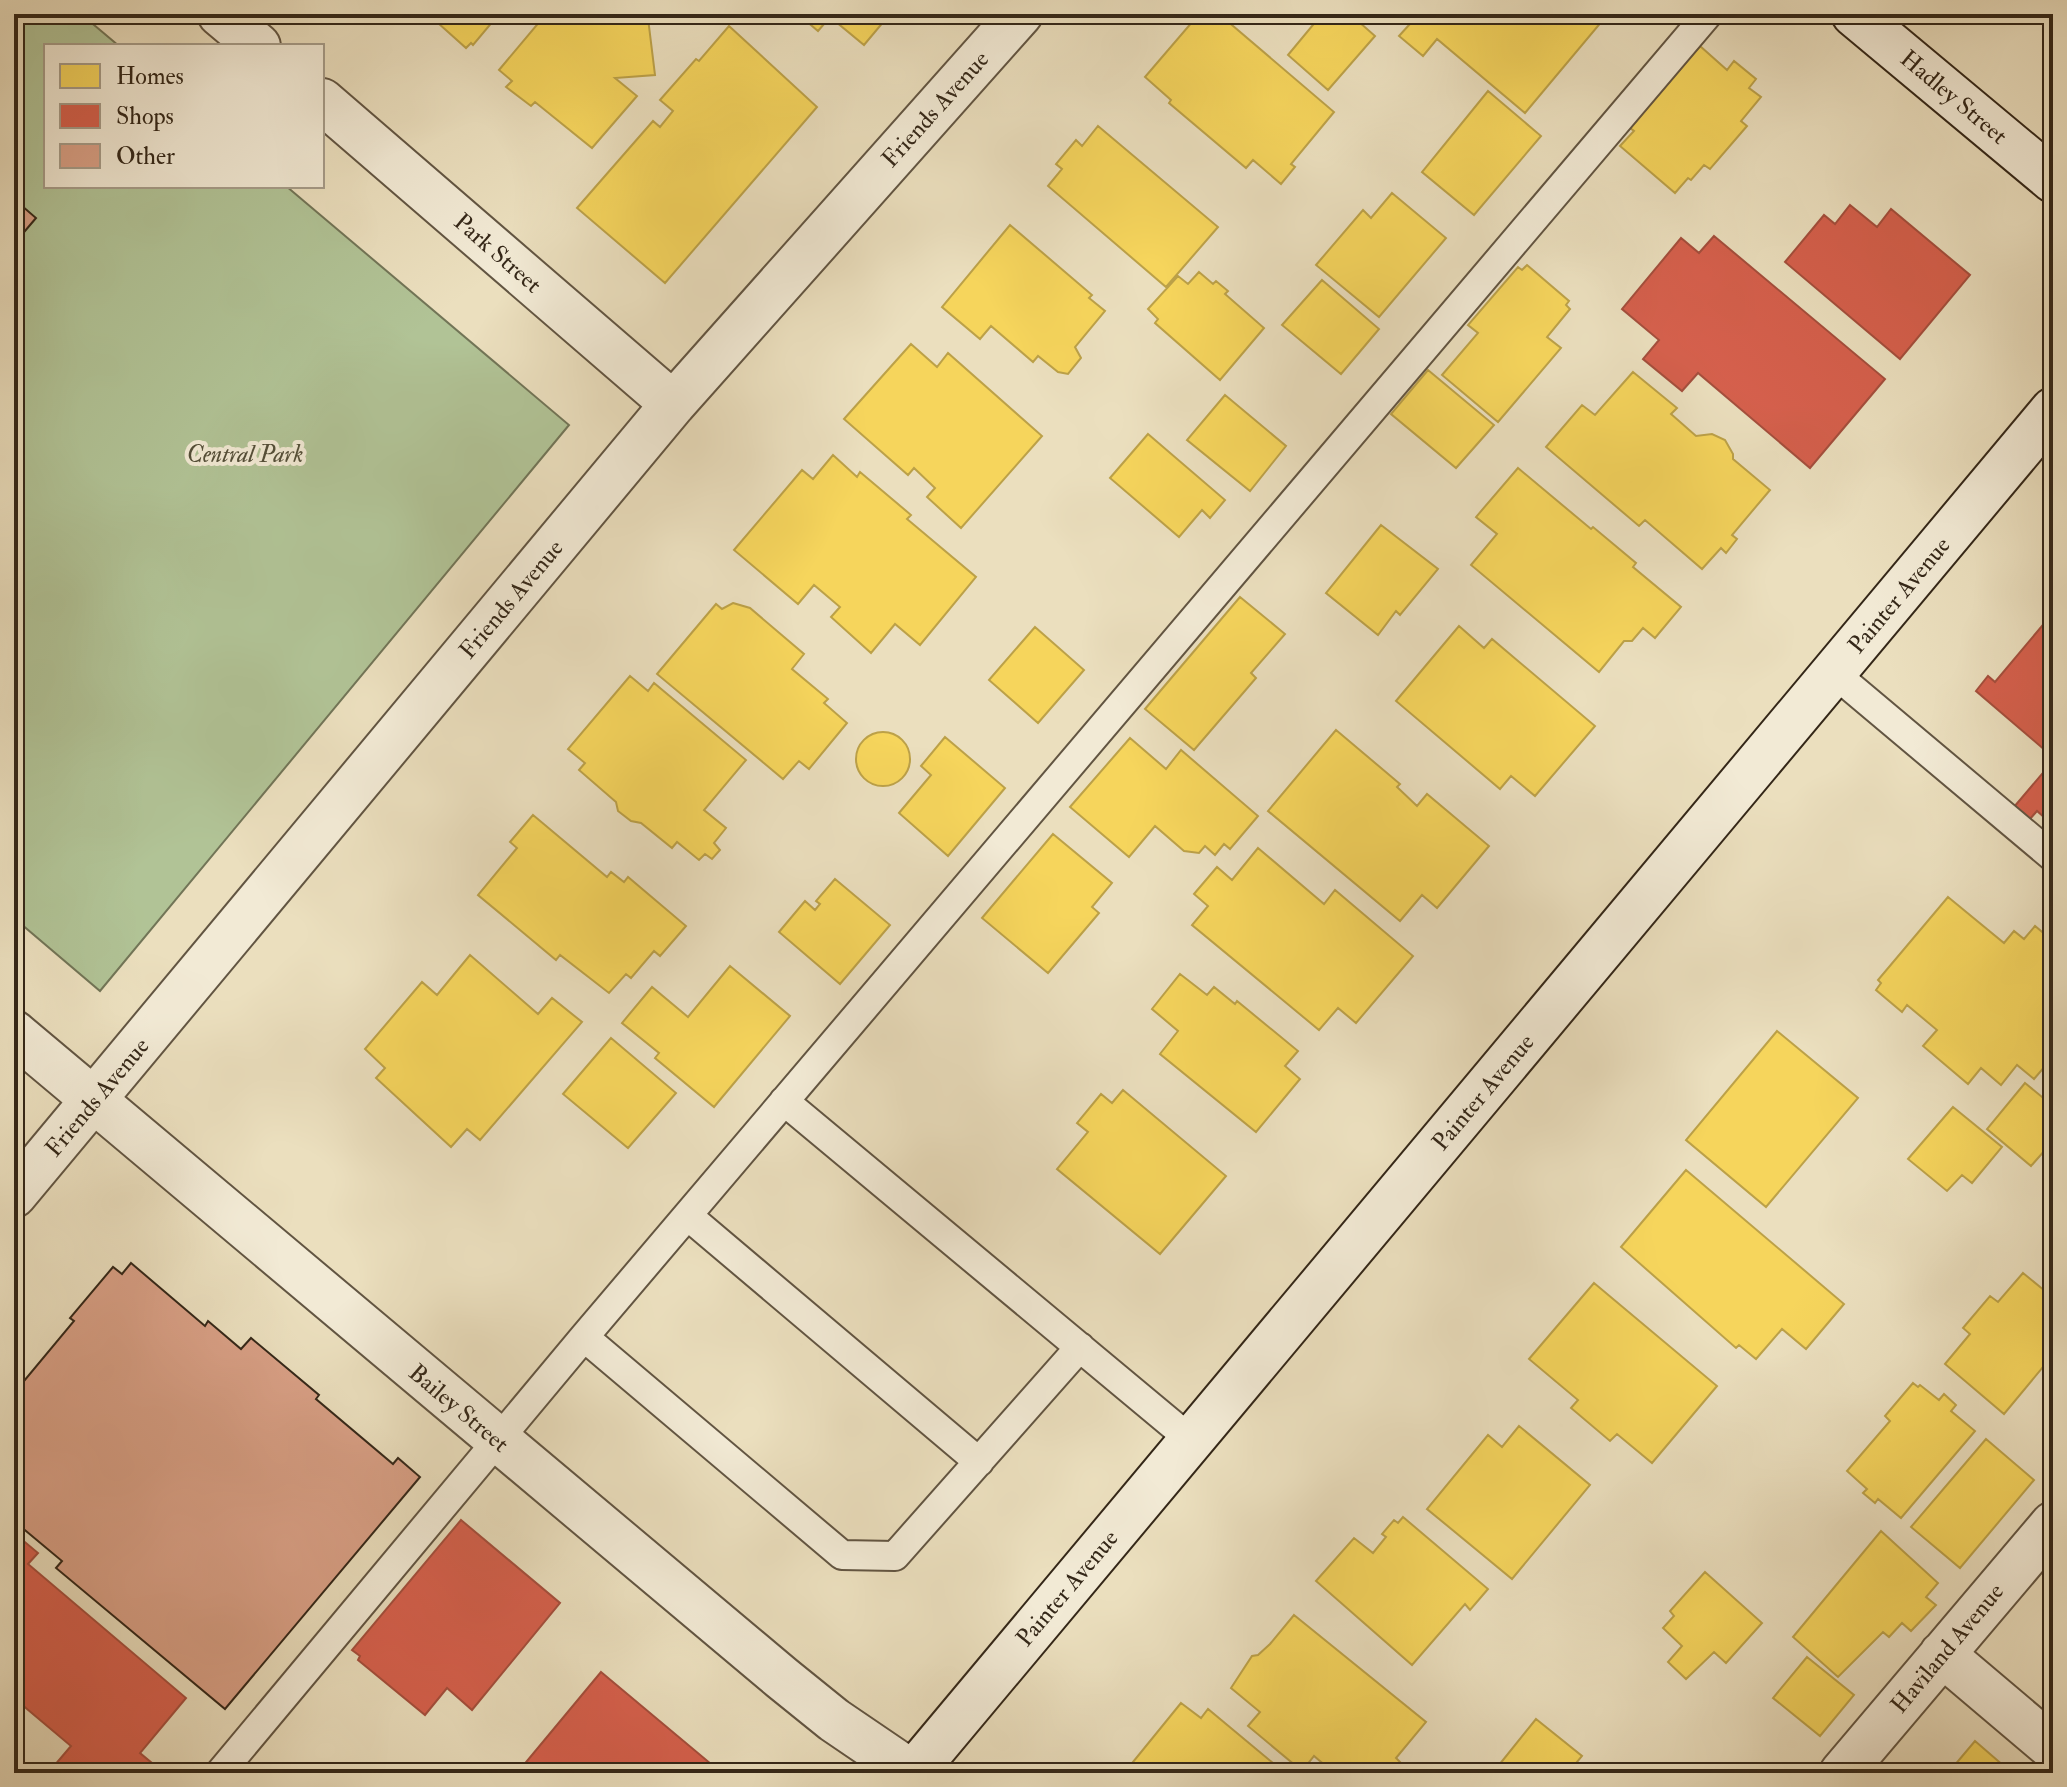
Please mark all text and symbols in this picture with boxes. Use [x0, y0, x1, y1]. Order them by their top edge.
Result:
street label: Hadley Street [1894, 43, 2014, 151]
legend [44, 44, 324, 188]
street label: Friends Avenue [875, 44, 996, 174]
text: Homes [116, 61, 184, 92]
text: Shops [116, 101, 174, 132]
text: Other [116, 141, 175, 172]
street label: Park Street [447, 207, 548, 300]
park label: Central Park [187, 439, 303, 470]
street label: Painter Avenue [1841, 530, 1957, 660]
street label: Friends Avenue [452, 533, 570, 665]
street label: Painter Avenue [1425, 1027, 1541, 1157]
street label: Friends Avenue [38, 1031, 156, 1163]
street label: Bailey Street [402, 1357, 515, 1459]
street label: Painter Avenue [1009, 1523, 1125, 1653]
street label: Haviland Avenue [1884, 1577, 2011, 1720]

